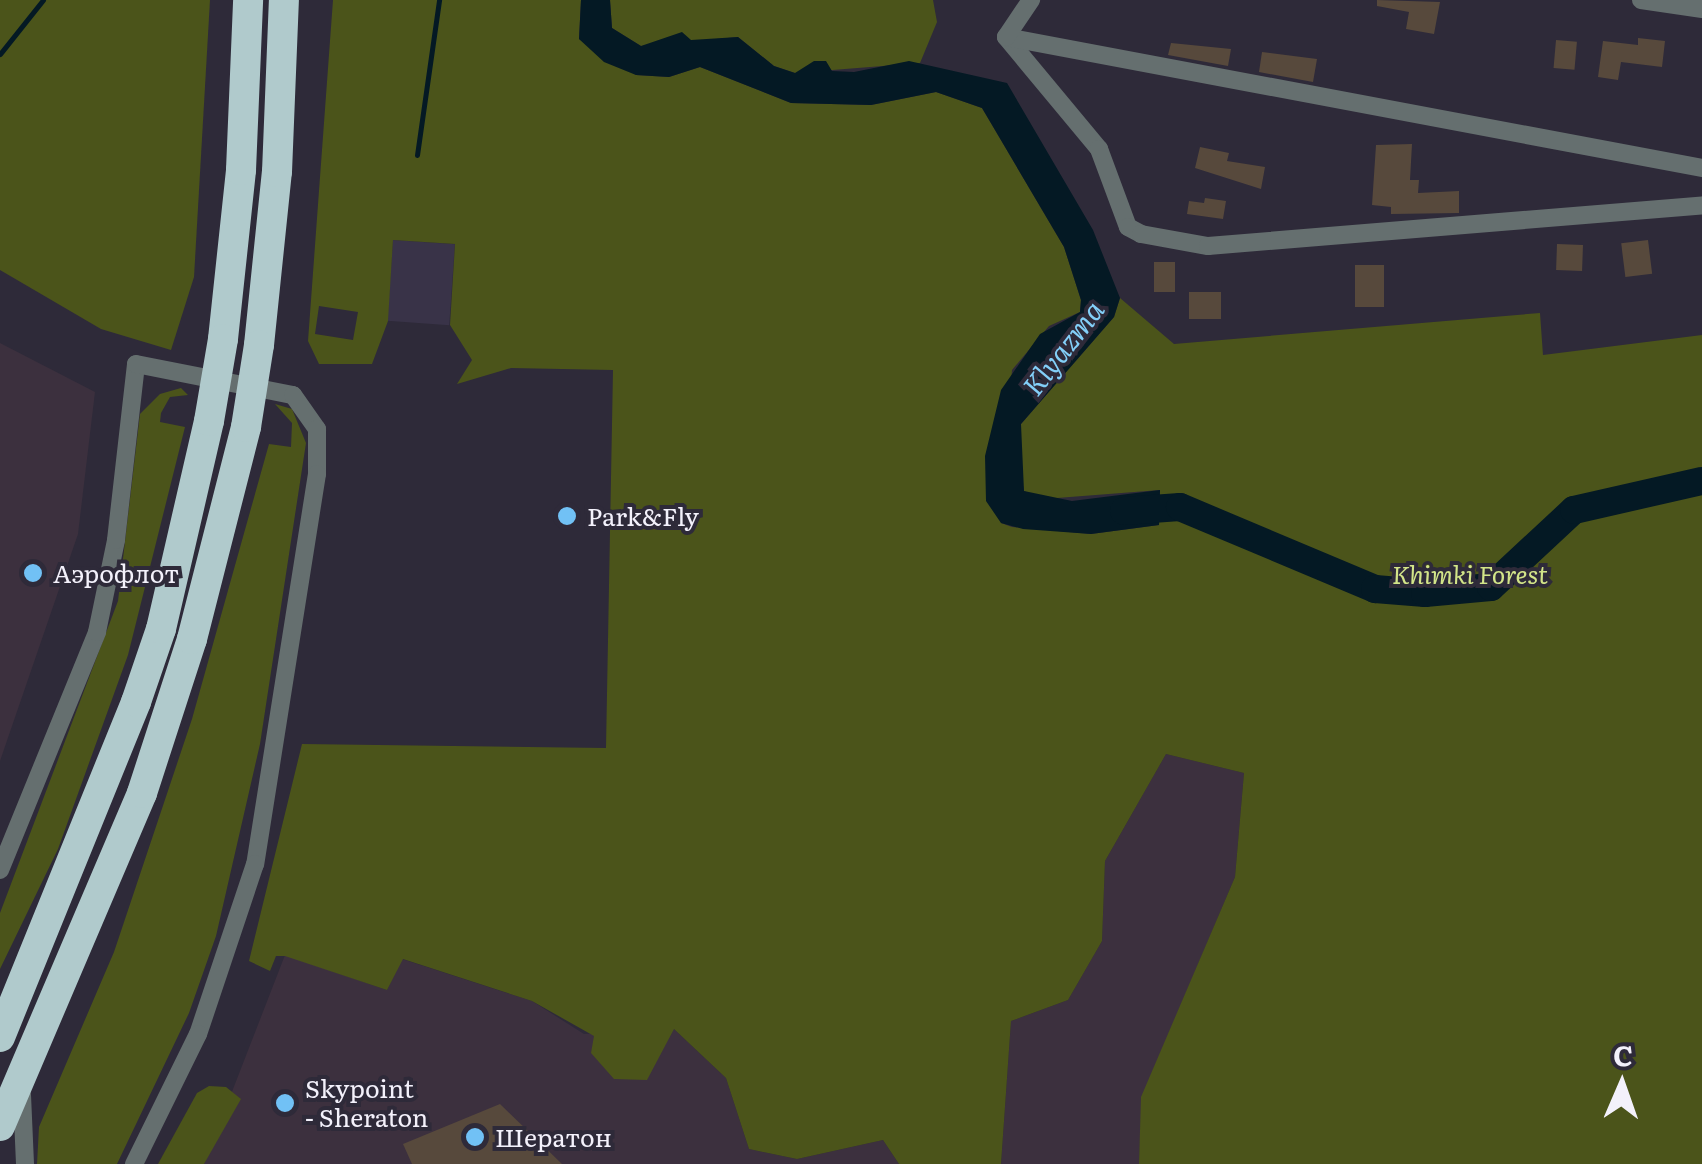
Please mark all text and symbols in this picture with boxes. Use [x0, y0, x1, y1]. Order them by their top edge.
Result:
water label: Klyazma [1015, 293, 1109, 401]
place label: Park&Fly [587, 501, 699, 531]
marker: Park&Fly [556, 505, 578, 527]
place label: Аэрофлот [53, 558, 179, 588]
park label: Khimki Forest [1392, 559, 1548, 589]
marker: Аэрофлот [22, 562, 44, 584]
text: С [1612, 1033, 1634, 1075]
north arrow [1572, 1034, 1672, 1134]
place label: Skypoint - Sheraton [305, 1074, 428, 1133]
marker: Skypoint - Sheraton [274, 1092, 296, 1114]
place label: Шератон [495, 1122, 612, 1152]
marker: Шератон [464, 1126, 486, 1148]

